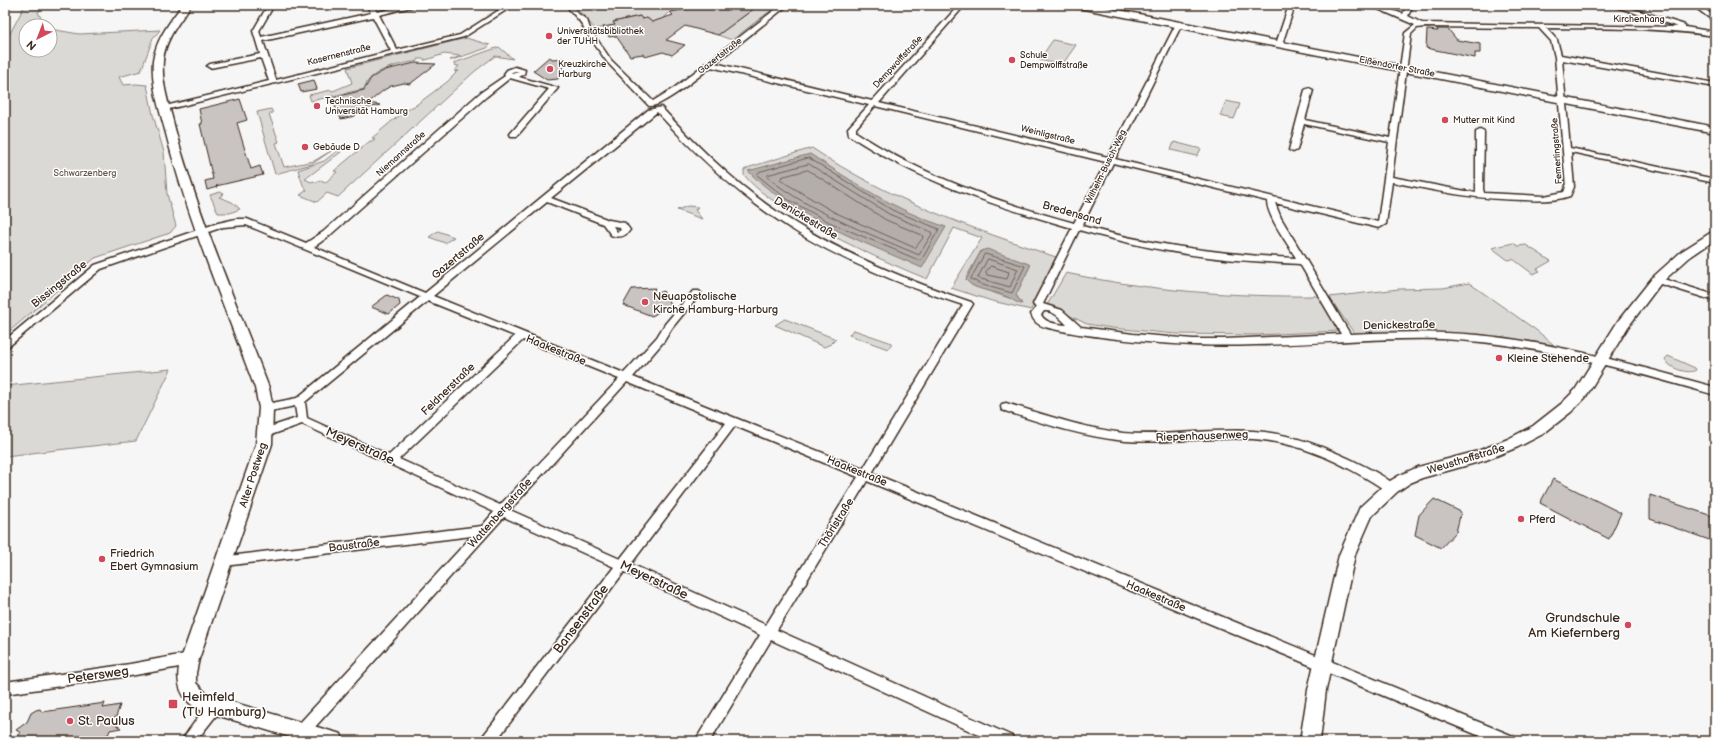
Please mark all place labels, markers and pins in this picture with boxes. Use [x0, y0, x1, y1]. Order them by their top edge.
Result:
place label: Universitätsbibliothek der TUHH [557, 26, 644, 47]
marker: Universitätsbibliothek der TUHH [544, 31, 554, 41]
place label: Schule Dempwolffstraße [1020, 50, 1089, 71]
marker: Schule Dempwolffstraße [1007, 55, 1017, 65]
place label: Kreuzkirche Harburg [558, 59, 607, 80]
marker: Kreuzkirche Harburg [545, 64, 555, 74]
place label: Technische Universität Hamburg [325, 96, 408, 117]
marker: Technische Universität Hamburg [312, 101, 322, 111]
marker: Mutter mit Kind [1440, 115, 1450, 125]
place label: Mutter mit Kind [1453, 115, 1515, 126]
marker: Gebäude D [300, 142, 310, 152]
place label: Gebäude D [313, 142, 360, 153]
place label: Neuapostolische Kirche Hamburg-Harburg [653, 290, 778, 316]
marker: Neuapostolische Kirche Hamburg-Harburg [640, 297, 650, 307]
place label: Kleine Stehende [1507, 352, 1589, 365]
marker: Kleine Stehende [1494, 353, 1504, 363]
place label: Pferd [1529, 513, 1555, 526]
marker: Pferd [1516, 514, 1526, 524]
place label: Friedrich Ebert Gymnasium [110, 547, 198, 573]
marker: Friedrich Ebert Gymnasium [97, 554, 107, 564]
place label: Grundschule Am Kiefernberg [1528, 610, 1620, 641]
marker: Grundschule Am Kiefernberg [1623, 620, 1633, 630]
place label: Heimfeld (TU Hamburg) [182, 689, 267, 720]
marker: Heimfeld (TU Hamburg) [167, 698, 179, 710]
place label: St. Paulus [78, 713, 135, 729]
marker: St. Paulus [65, 716, 75, 726]

